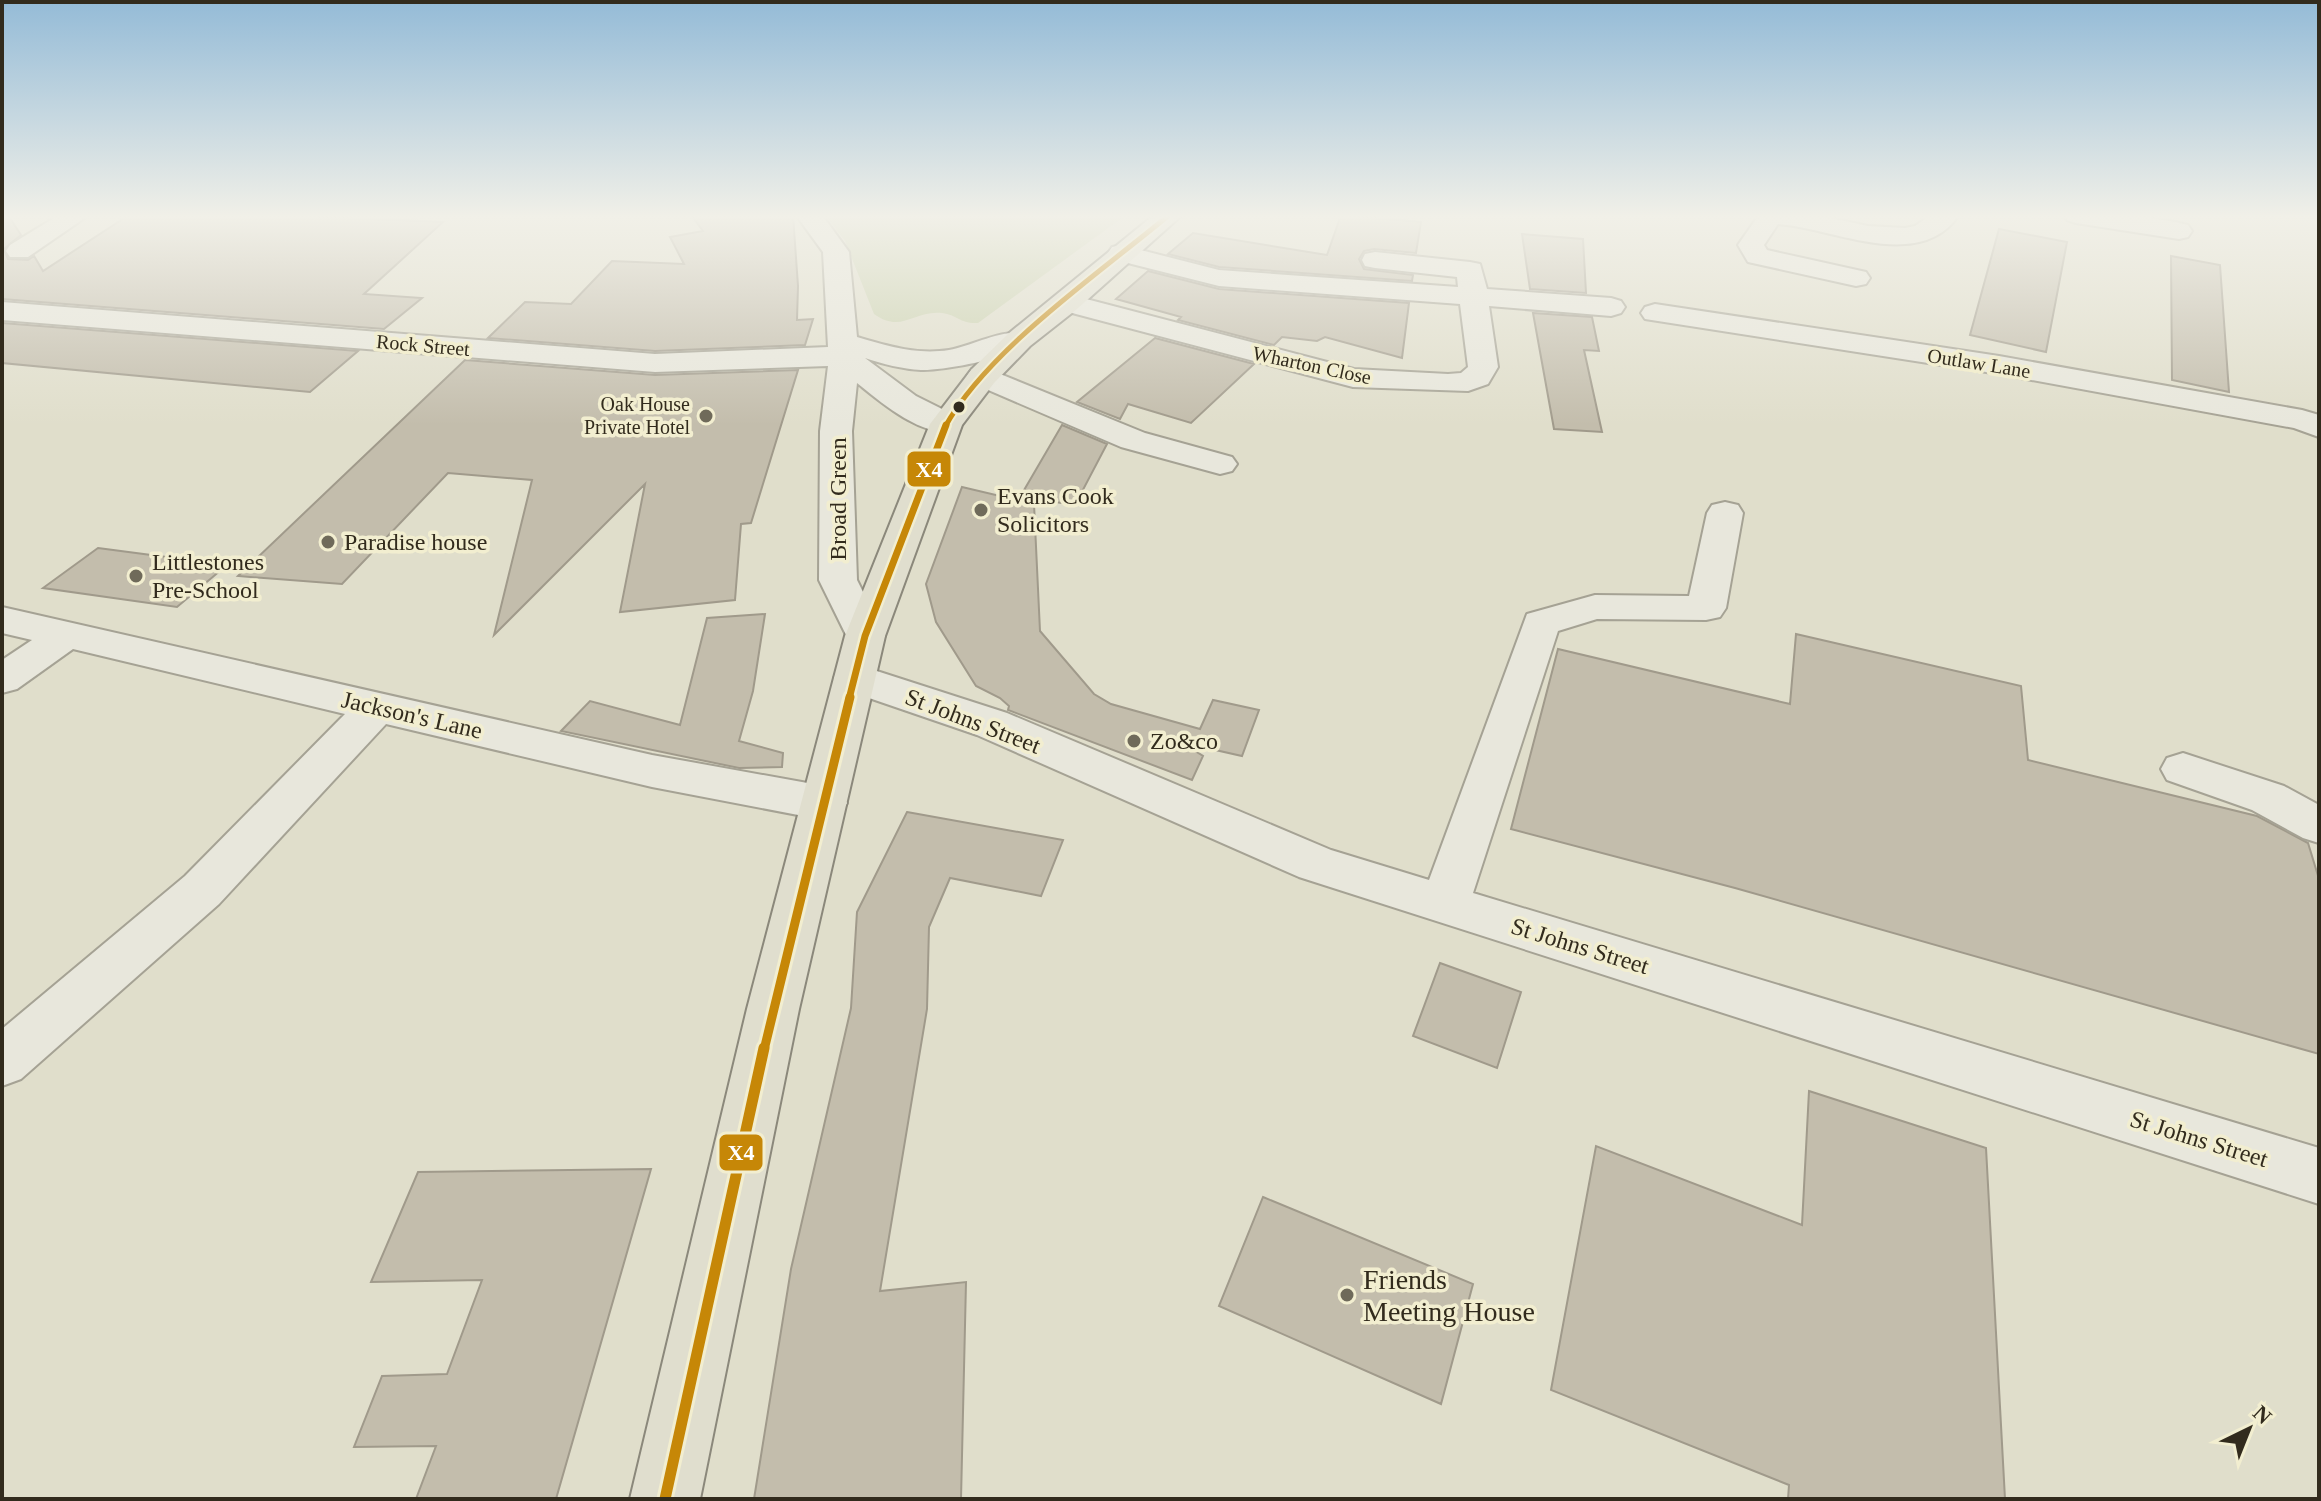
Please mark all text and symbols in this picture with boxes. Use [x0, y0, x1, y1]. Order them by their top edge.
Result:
street label: Rock Street [375, 330, 471, 360]
street label: Wharton Close [1251, 342, 1373, 388]
street label: Outlaw Lane [1926, 344, 2032, 382]
place label: Oak House Private Hotel [584, 393, 690, 438]
unlabelled marker [951, 399, 967, 415]
marker: Oak House Private Hotel [697, 407, 715, 425]
street label: Broad Green [825, 437, 851, 561]
line badge: X4 [906, 450, 952, 488]
text: X4 [916, 457, 942, 482]
place label: Evans Cook Solicitors [997, 483, 1114, 537]
marker: Evans Cook Solicitors [972, 501, 990, 519]
place label: Paradise house [344, 529, 487, 555]
marker: Paradise house [319, 533, 337, 551]
place label: Littlestones Pre-School [152, 549, 264, 603]
marker: Littlestones Pre-School [127, 567, 145, 585]
street label: St Johns Street [902, 683, 1045, 759]
street label: Jackson's Lane [339, 686, 485, 744]
place label: Zo&co [1150, 728, 1218, 754]
marker: Zo&co [1125, 732, 1143, 750]
street label: St Johns Street [1508, 913, 1652, 979]
street label: St Johns Street [2127, 1106, 2271, 1172]
line badge: X4 [718, 1133, 764, 1172]
text: X4 [728, 1140, 754, 1165]
place label: Friends Meeting House [1363, 1264, 1535, 1327]
marker: Friends Meeting House [1338, 1286, 1356, 1304]
north arrow [2209, 1389, 2289, 1469]
text: N [2248, 1400, 2277, 1429]

